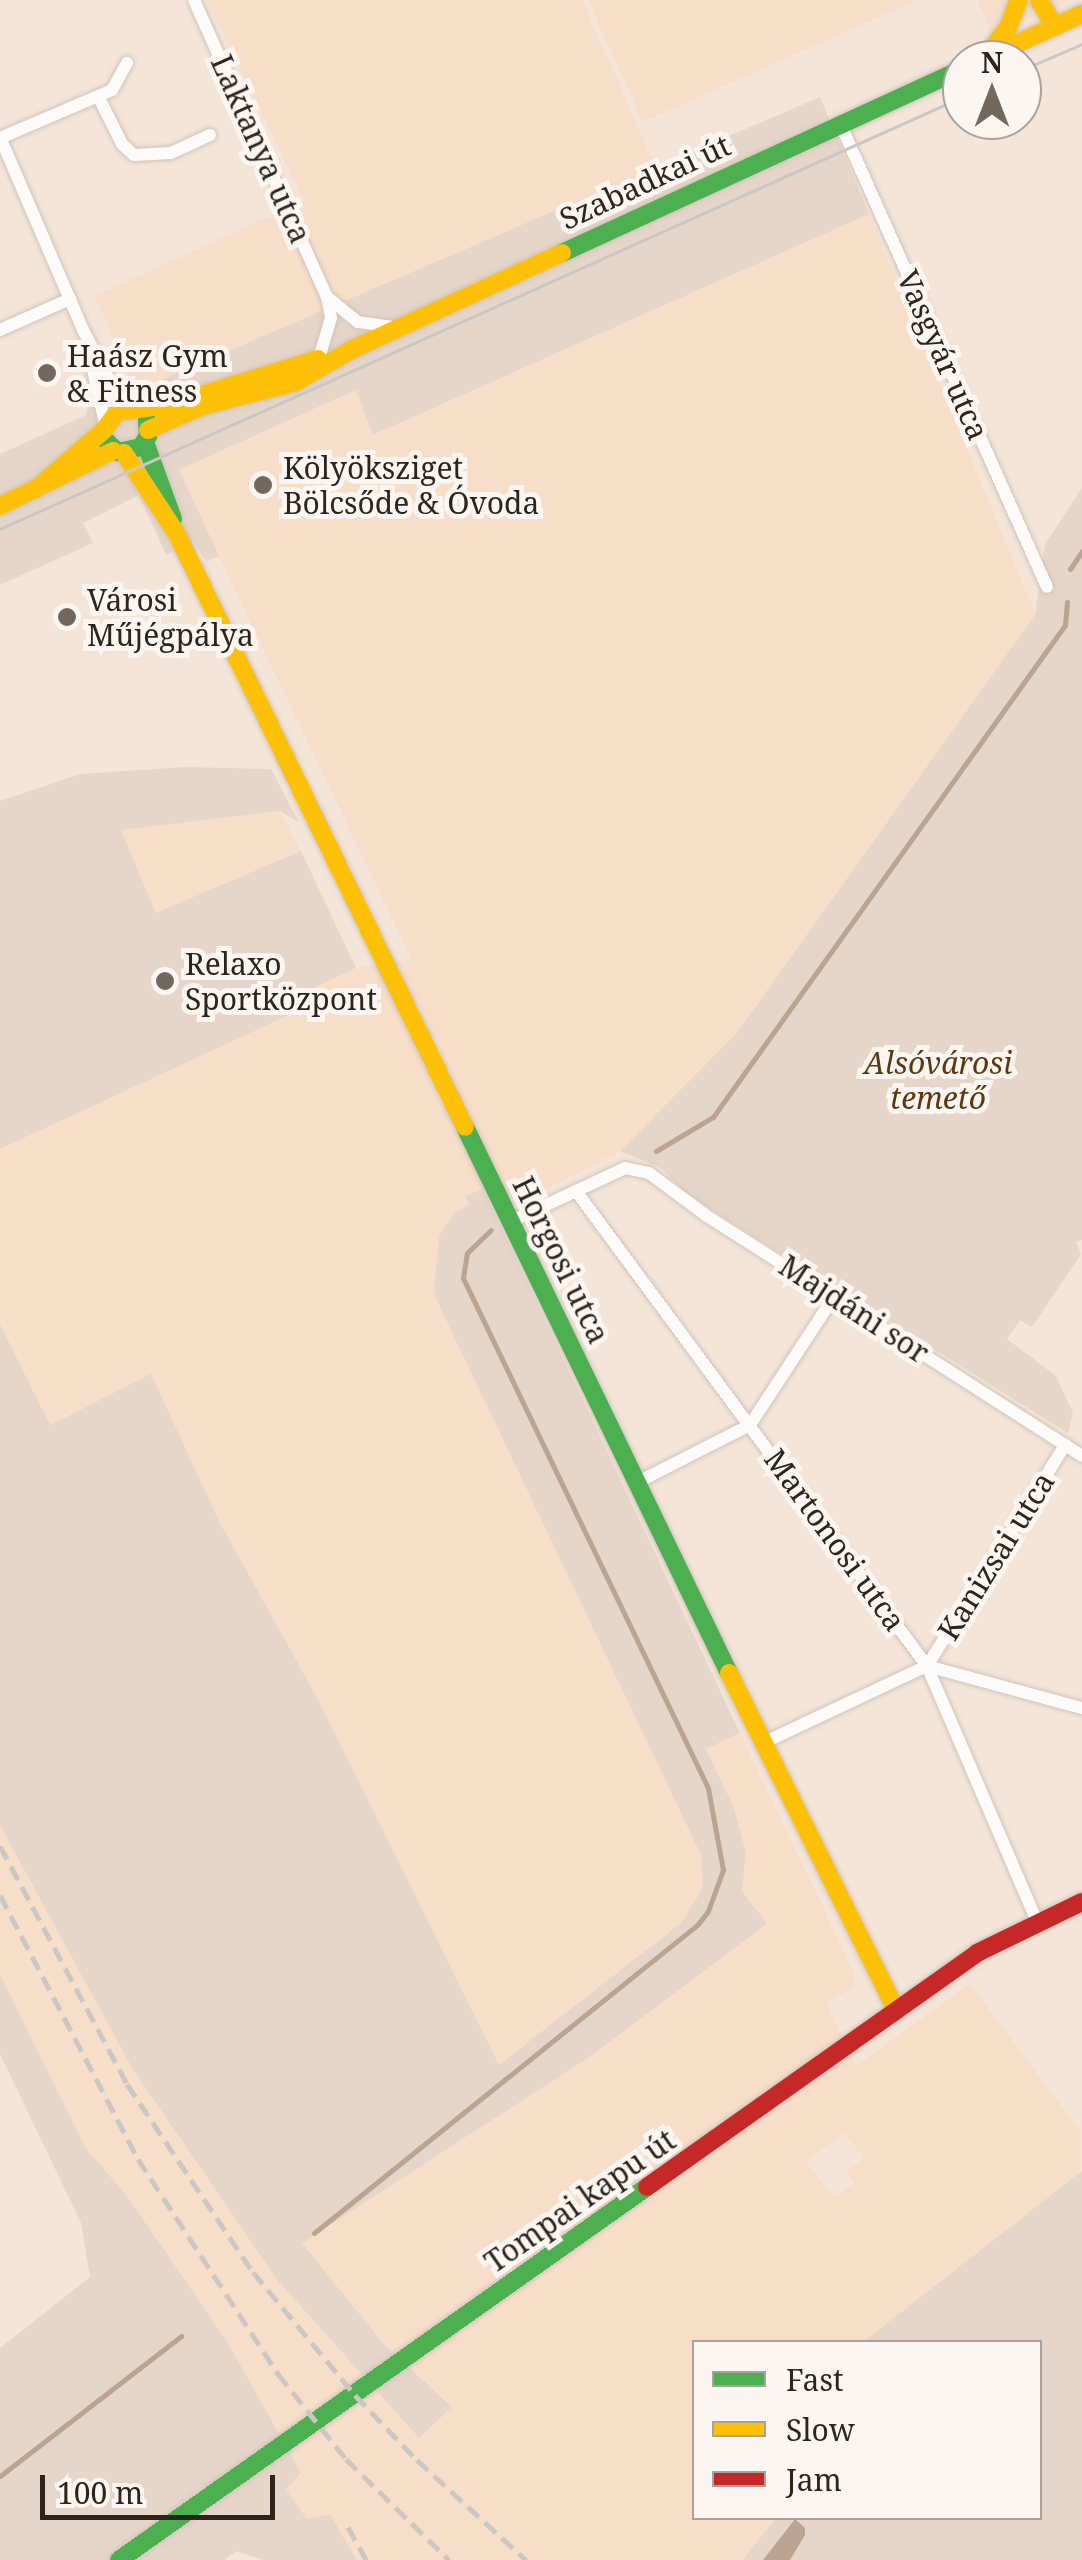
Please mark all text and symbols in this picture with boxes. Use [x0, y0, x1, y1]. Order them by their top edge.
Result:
north arrow [942, 40, 1042, 140]
text: N [981, 43, 1003, 81]
street label: Laktanya utca [203, 49, 319, 249]
street label: Szabadkai út [554, 127, 736, 237]
street label: Vasgyár utca [890, 265, 996, 445]
place label: Haász Gym & Fitness [67, 338, 228, 408]
marker: Haász Gym & Fitness [36, 362, 58, 384]
place label: Kölyöksziget Bölcsőde & Óvoda [283, 450, 539, 520]
marker: Kölyöksziget Bölcsőde & Óvoda [252, 474, 274, 496]
place label: Városi Műjégpálya [87, 582, 254, 652]
marker: Városi Műjégpálya [56, 606, 78, 628]
place label: Relaxo Sportközpont [185, 946, 377, 1016]
marker: Relaxo Sportközpont [154, 970, 176, 992]
park label: Alsóvárosi temető [864, 1045, 1012, 1116]
street label: Horgosi utca [505, 1171, 617, 1349]
street label: Majdáni sor [772, 1247, 936, 1371]
street label: Martonosi utca [757, 1442, 913, 1638]
street label: Kanizsai utca [930, 1465, 1062, 1647]
street label: Tompai kapu út [478, 2122, 682, 2280]
legend [692, 2340, 1042, 2520]
text: Fast [786, 2359, 843, 2400]
text: Slow [786, 2409, 855, 2450]
scale bar [45, 2455, 280, 2517]
text: Jam [786, 2459, 842, 2500]
text: 100 m [57, 2472, 143, 2513]

